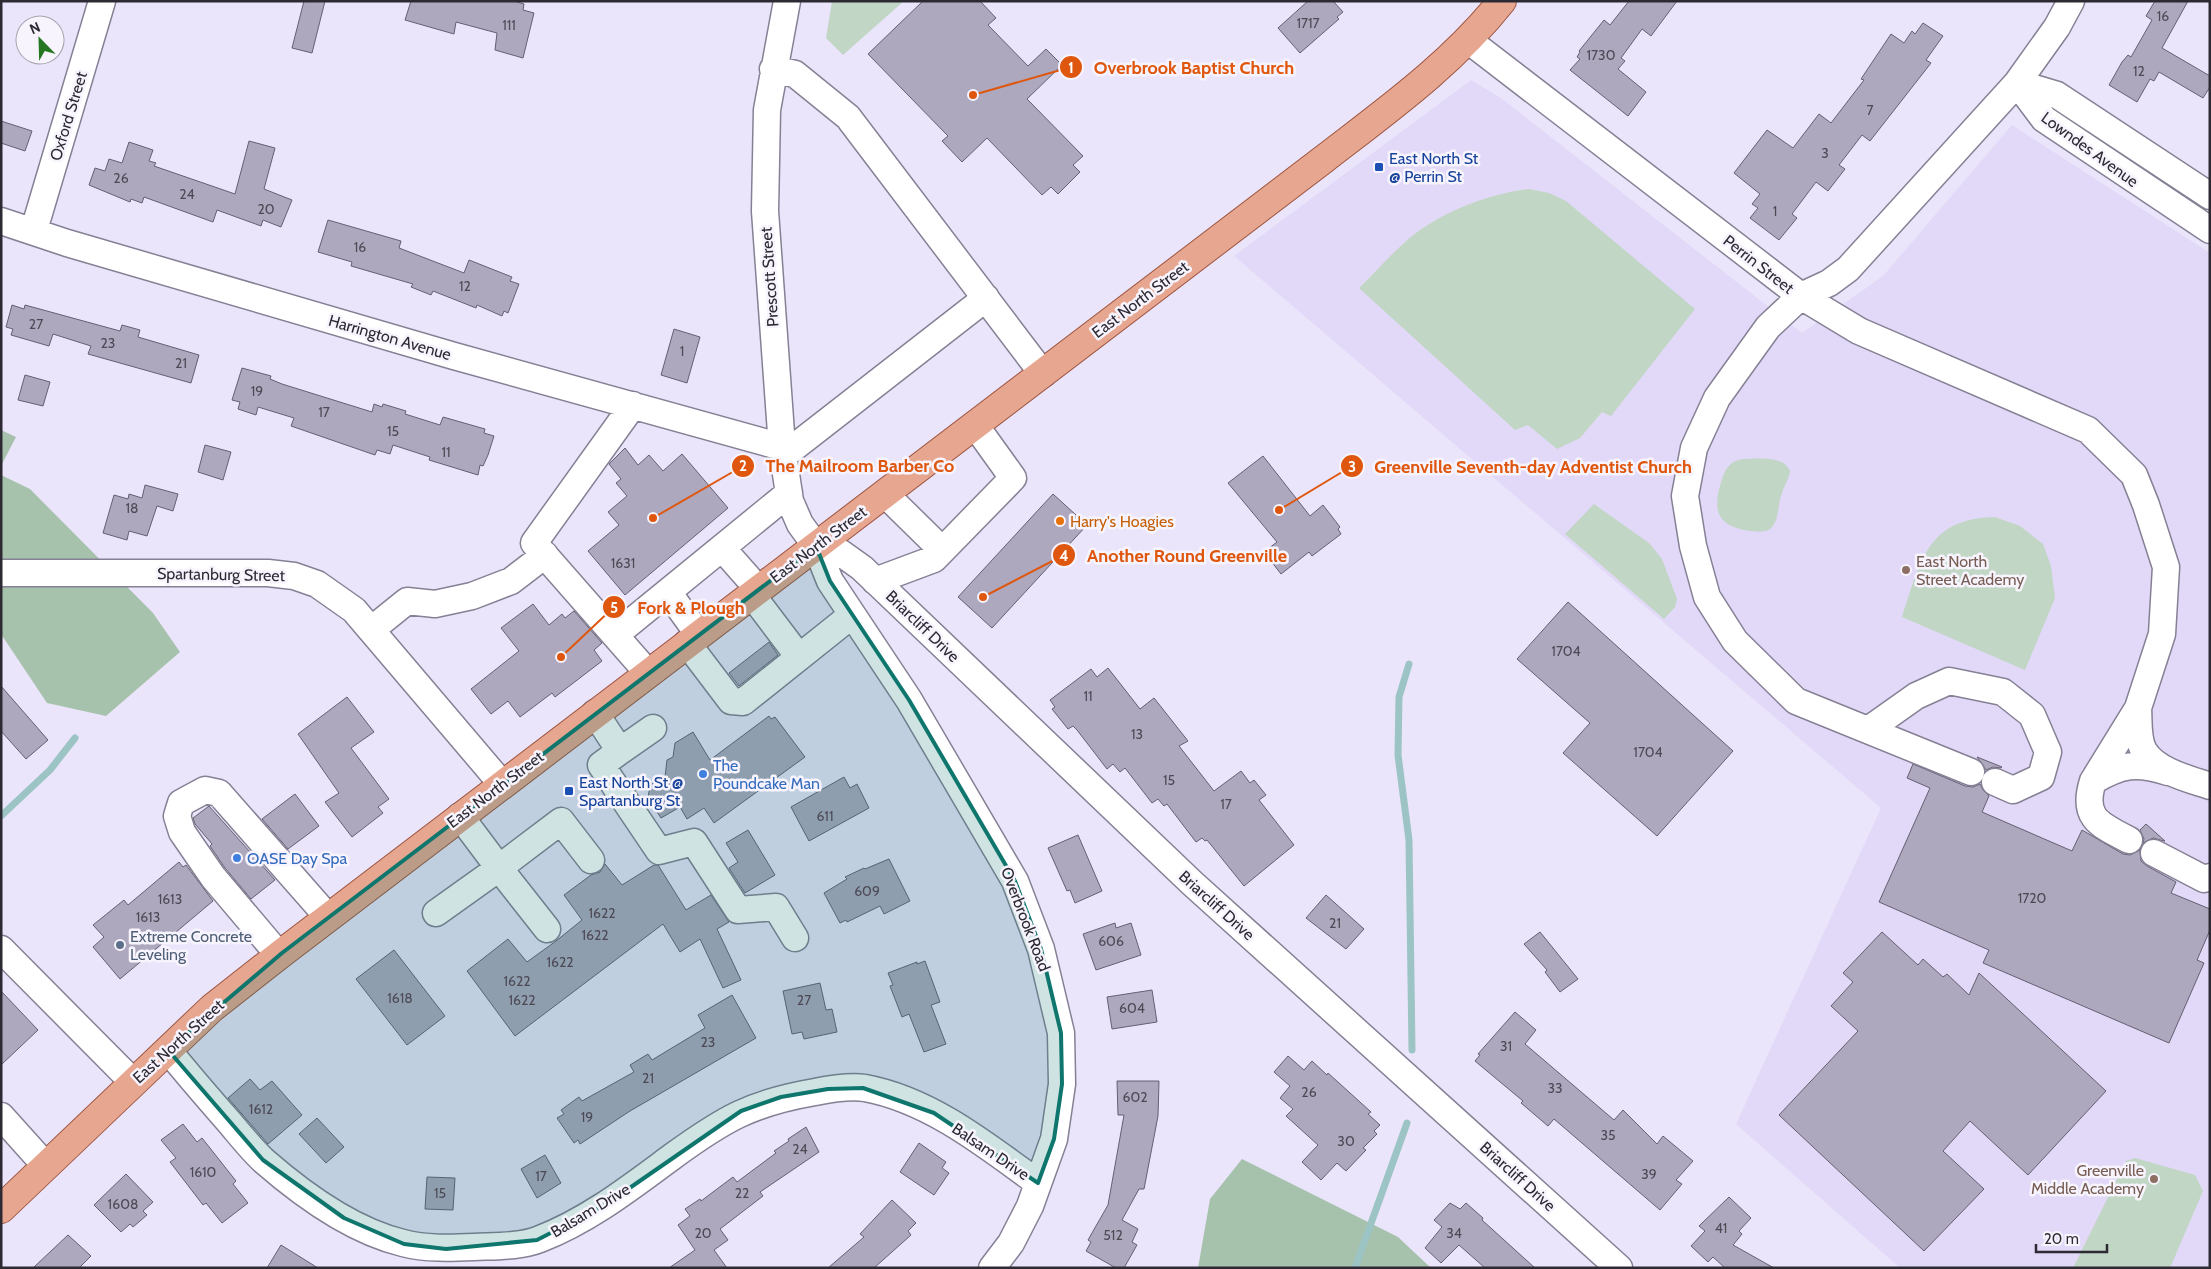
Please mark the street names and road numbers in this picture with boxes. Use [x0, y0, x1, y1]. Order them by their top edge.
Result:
street label: Oxford Street [46, 69, 91, 163]
street label: Lowndes Avenue [2038, 108, 2142, 191]
street label: Prescott Street [756, 226, 782, 328]
street label: Perrin Street [1720, 231, 1798, 298]
street label: East North Street [1088, 257, 1193, 342]
street label: Harrington Avenue [326, 311, 453, 364]
street label: East North Street [766, 502, 871, 587]
street label: Spartanburg Street [157, 564, 286, 585]
street label: Briarcliff Drive [882, 587, 963, 666]
street label: East North Street [443, 747, 548, 832]
street label: Overbrook Road [997, 864, 1054, 974]
street label: Briarcliff Drive [1175, 867, 1258, 944]
street label: East North Street [129, 995, 228, 1087]
street label: Balsam Drive [949, 1119, 1033, 1184]
street label: Briarcliff Drive [1476, 1138, 1559, 1215]
street label: Balsam Drive [547, 1179, 633, 1241]

